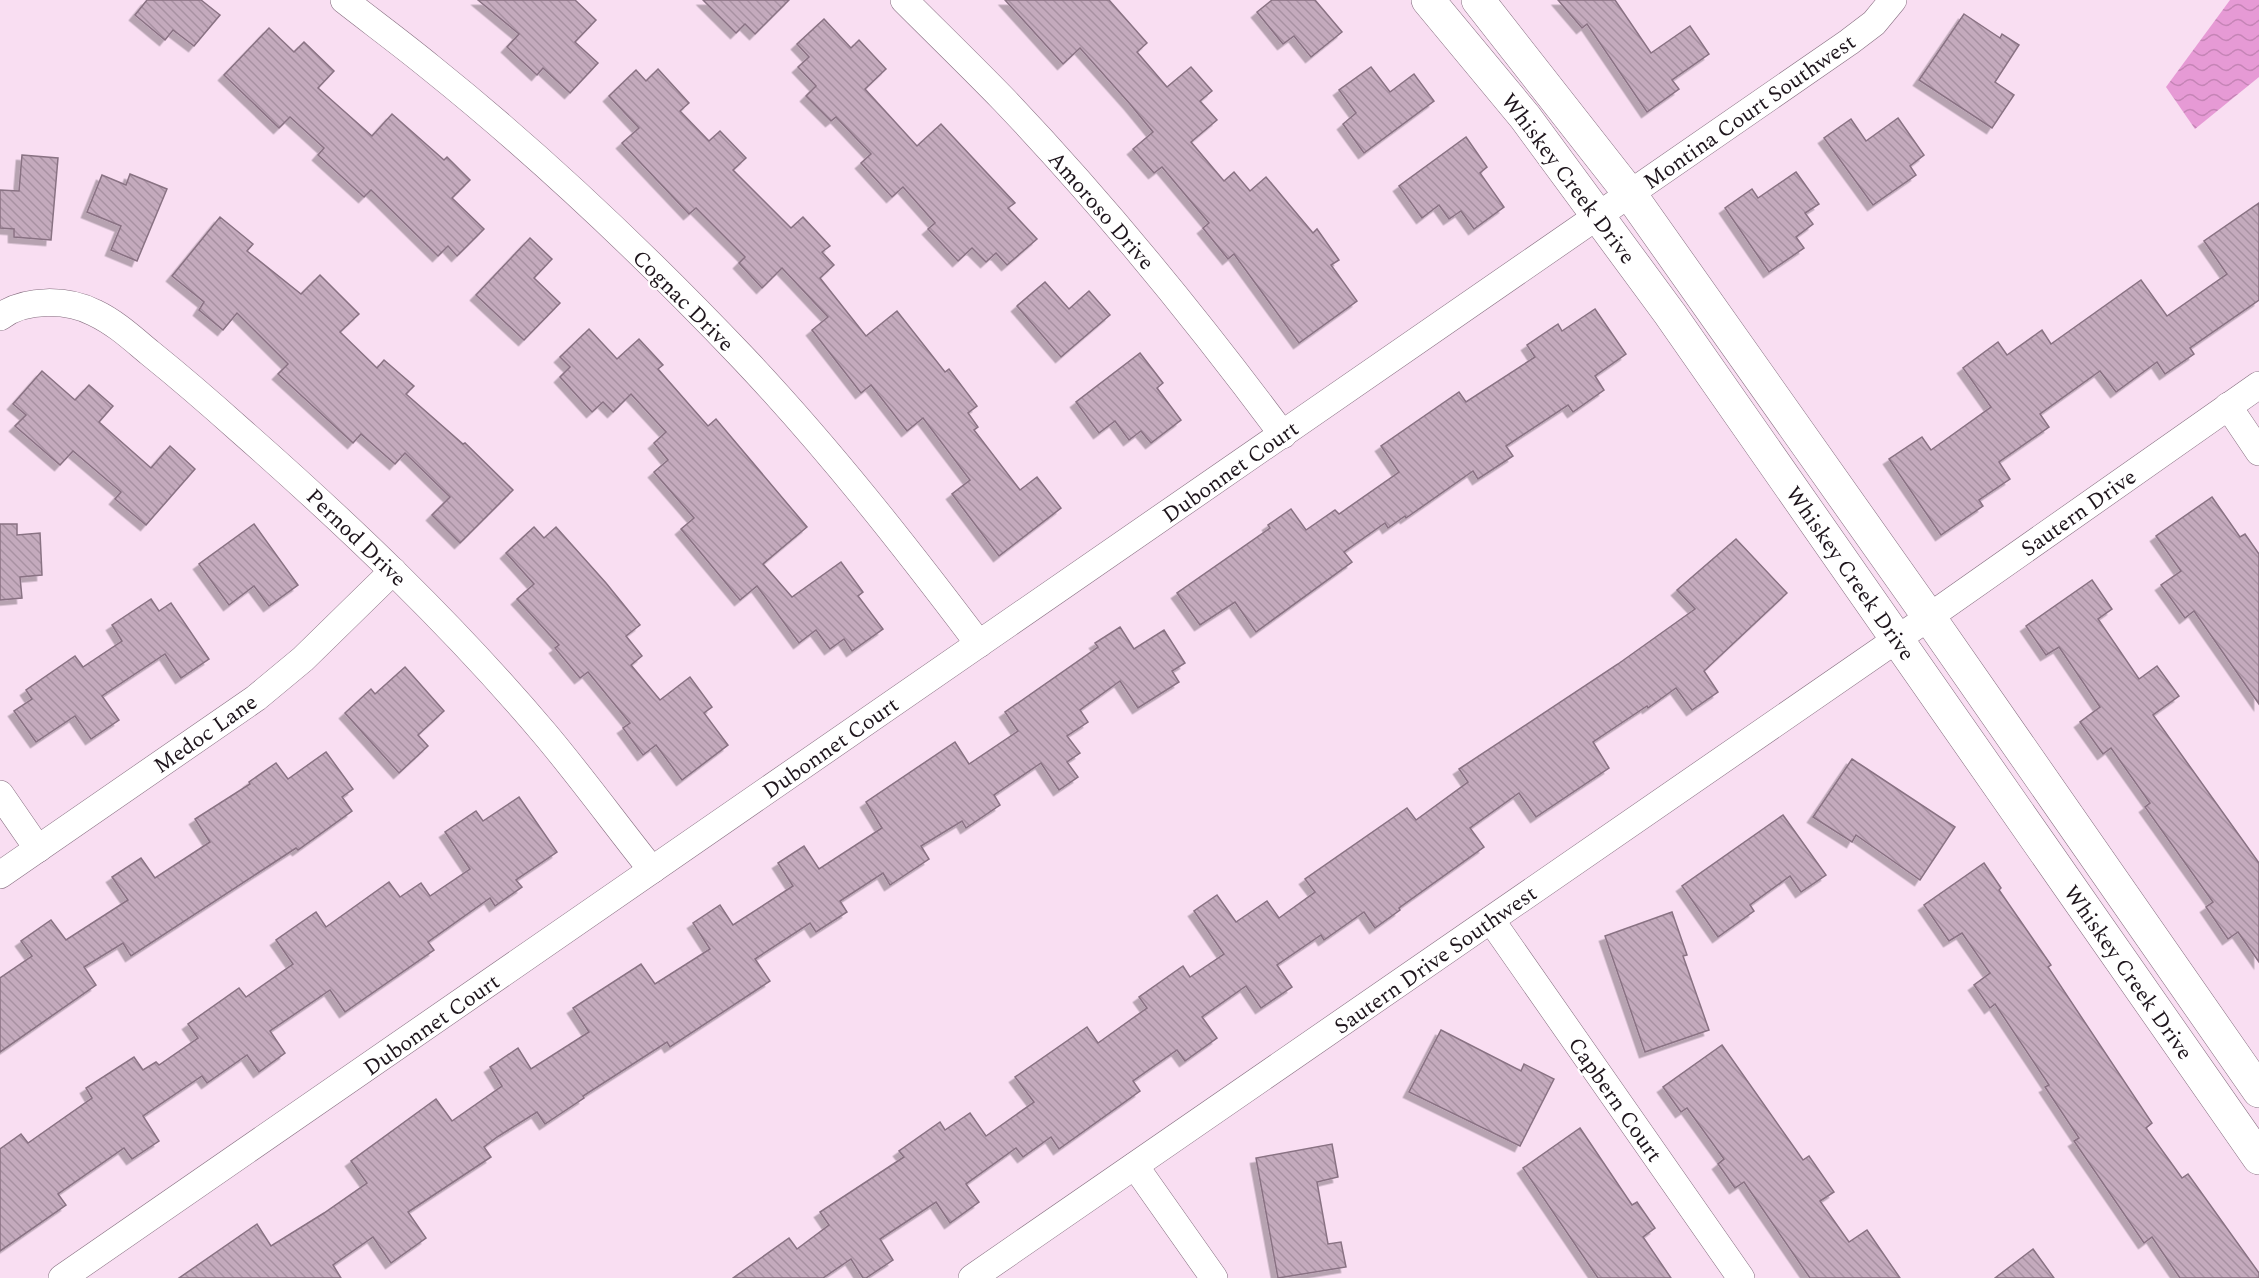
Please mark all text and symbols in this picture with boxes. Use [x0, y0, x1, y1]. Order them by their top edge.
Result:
street label: Montina Court Southwest [1637, 26, 1863, 198]
street label: Whiskey Creek Drive [1492, 86, 1643, 271]
street label: Amoroso Drive [1040, 144, 1162, 278]
street label: Cognac Drive [624, 242, 742, 360]
street label: Dubonnet Court [1156, 413, 1306, 532]
street label: Sautern Drive [2014, 461, 2143, 565]
street label: Whiskey Creek Drive [1777, 480, 1923, 668]
street label: Pernod Drive [298, 481, 414, 595]
street label: Medoc Lane [147, 686, 265, 782]
street label: Dubonnet Court [756, 689, 906, 808]
street label: Sautern Drive Southwest [1328, 877, 1544, 1043]
street label: Whiskey Creek Drive [2055, 879, 2201, 1067]
street label: Dubonnet Court [357, 966, 507, 1085]
street label: Capbern Court [1559, 1031, 1670, 1169]

